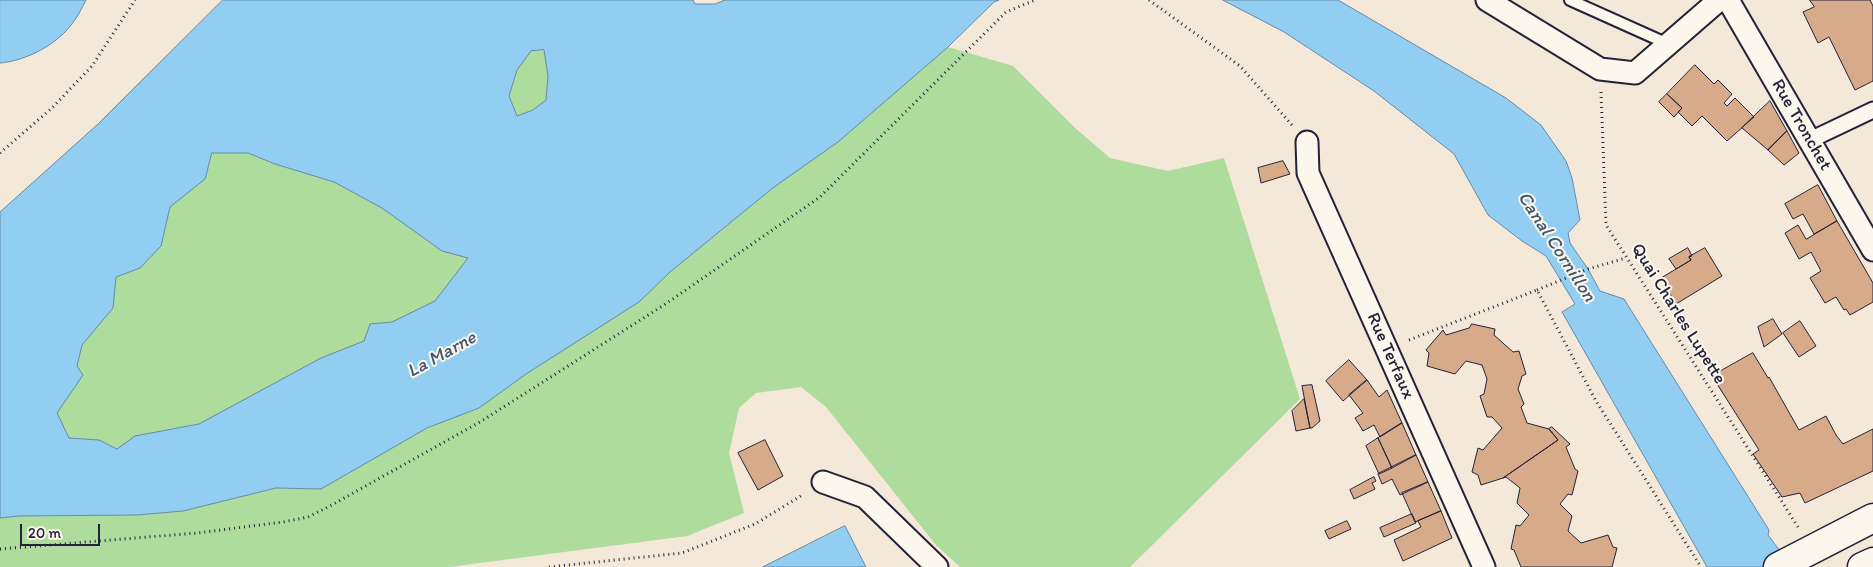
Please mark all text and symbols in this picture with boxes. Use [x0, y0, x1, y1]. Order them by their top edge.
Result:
street label: Rue Tronchet [1766, 76, 1836, 174]
water label: Canal Cornillon [1512, 188, 1600, 306]
street label: Quai Charles Lupette [1626, 240, 1730, 388]
street label: Rue Terfaux [1361, 310, 1419, 402]
water label: La Marne [404, 327, 480, 383]
scale bar [22, 514, 102, 546]
text: 20 m [28, 524, 61, 542]

